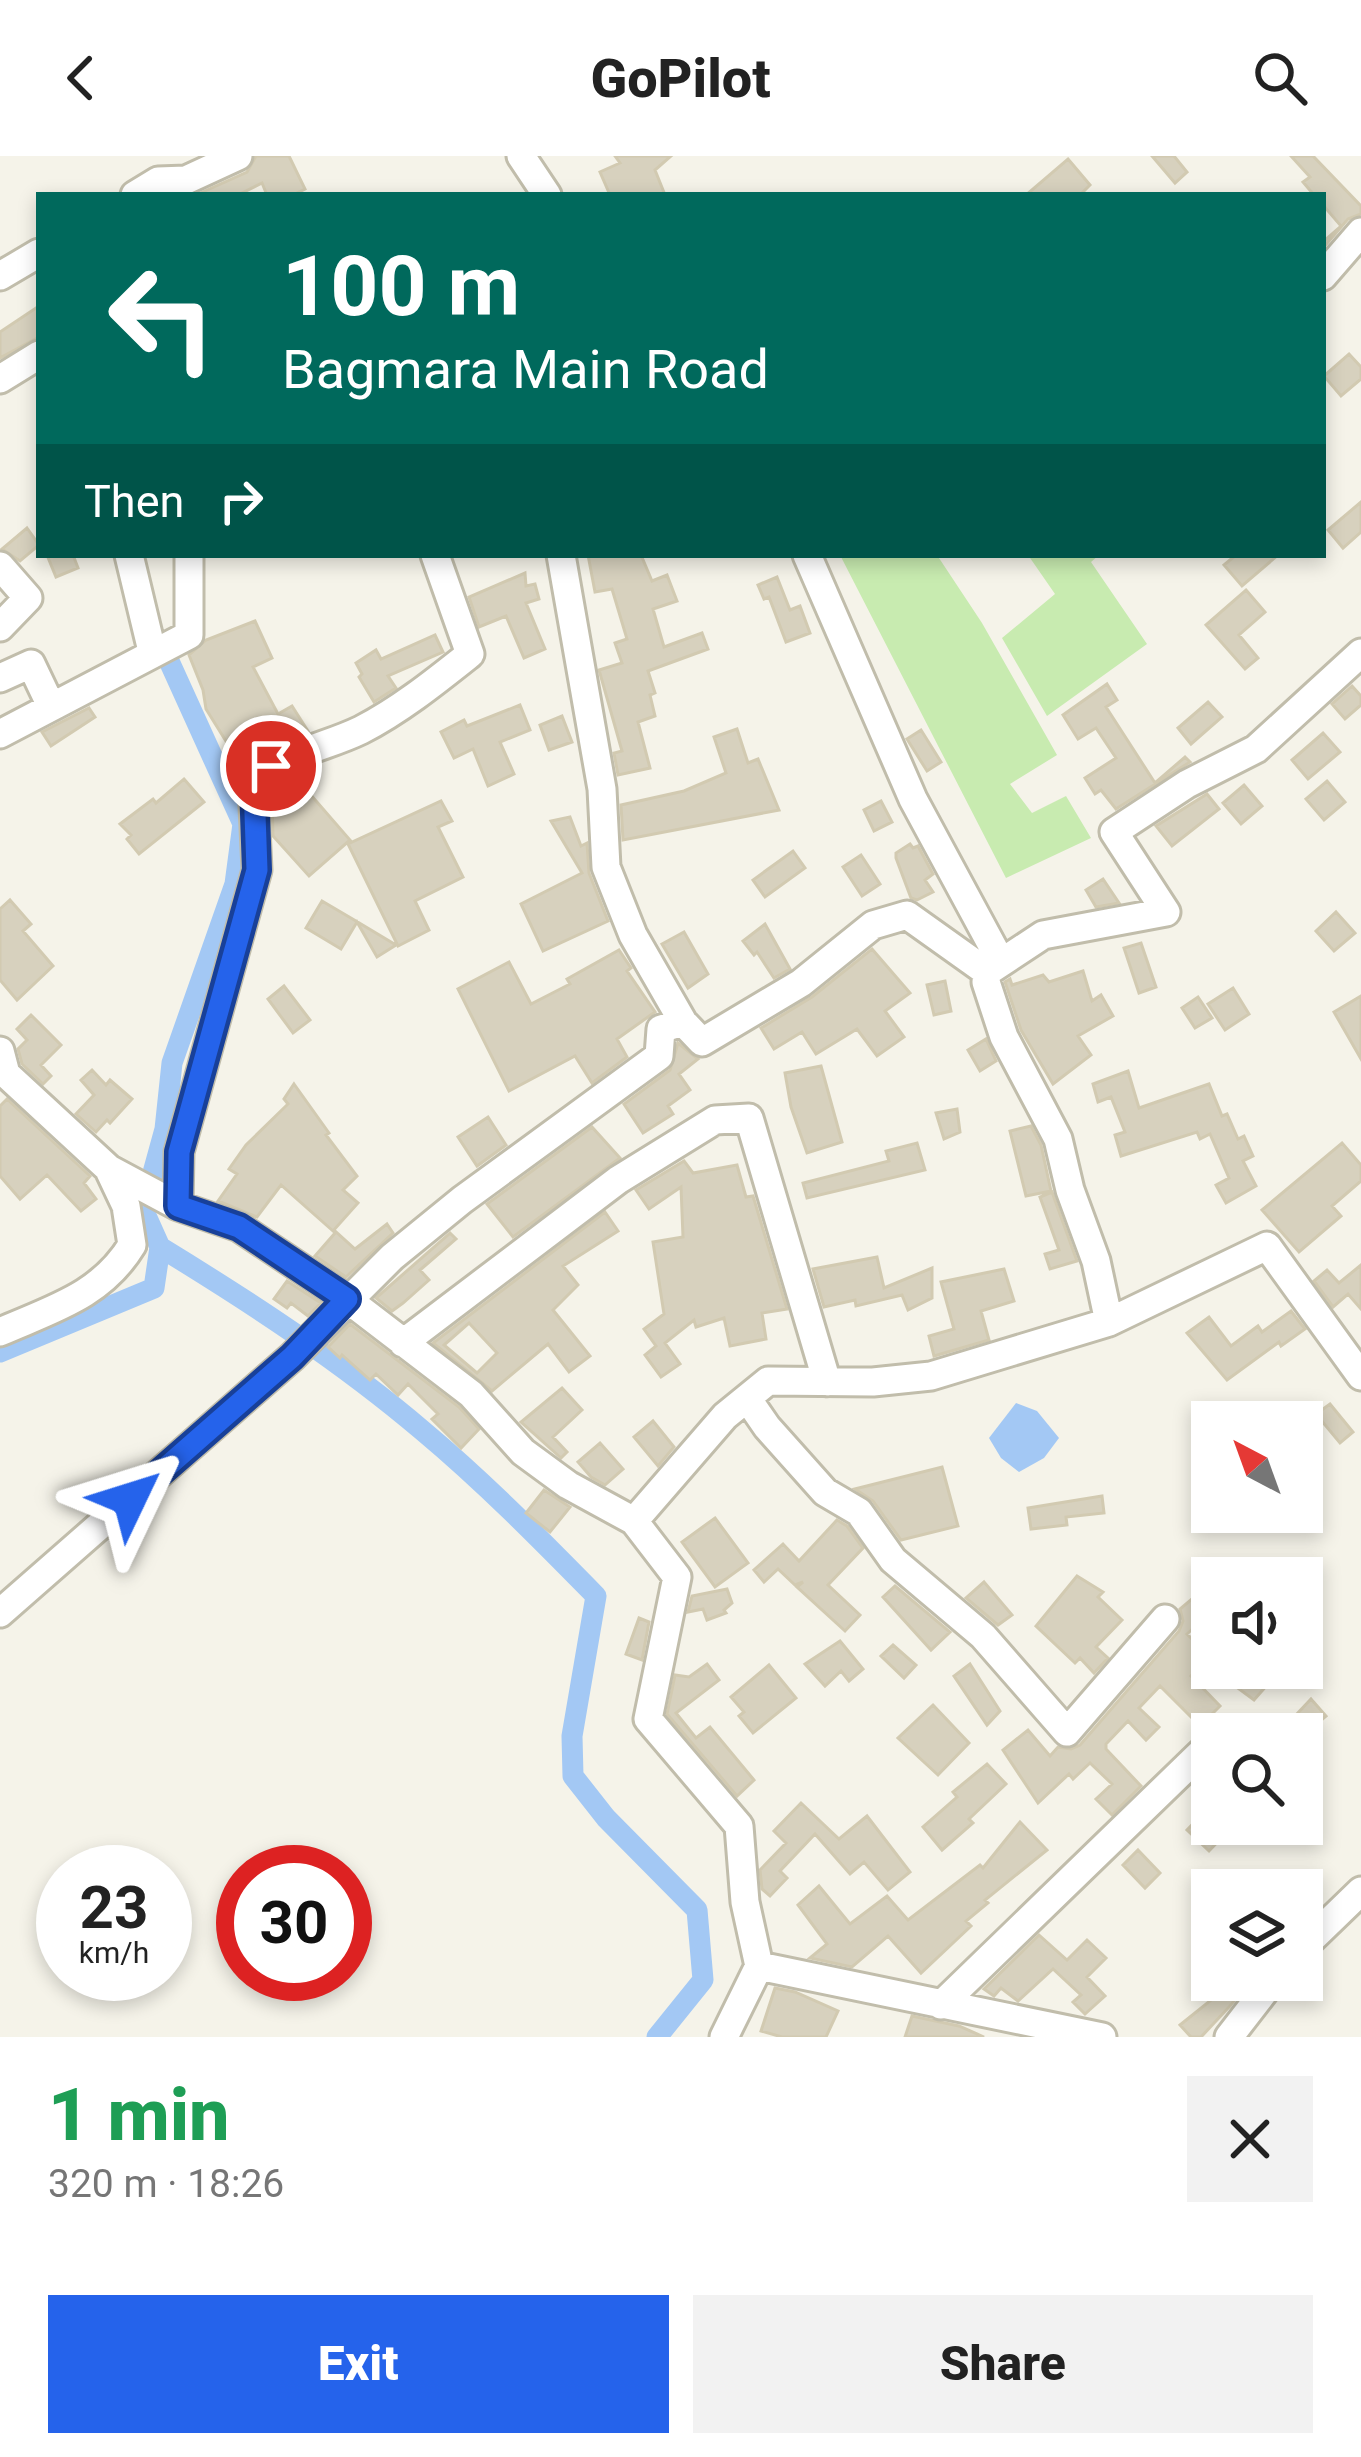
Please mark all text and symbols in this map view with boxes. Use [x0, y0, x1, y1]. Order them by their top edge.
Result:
icon: back [48, 45, 114, 111]
icon: search [1247, 45, 1313, 111]
text: GoPilot [590, 47, 771, 110]
text: 100 m [282, 237, 520, 336]
icon: left [84, 240, 240, 396]
text: Bagmara Main Road [282, 338, 769, 401]
icon: right [208, 468, 274, 534]
text: Then [84, 475, 184, 528]
pin [220, 715, 322, 817]
icon: arrive [238, 733, 304, 799]
north arrow [1191, 1401, 1323, 1533]
map controls [1191, 1401, 1323, 2001]
position arrow [67, 1436, 193, 1562]
button: sound [1191, 1557, 1323, 1689]
button: search [1191, 1713, 1323, 1845]
speed limit sign: 30 [216, 1845, 372, 2001]
button: layers [1191, 1869, 1323, 2001]
text: 23 [80, 1872, 148, 1943]
text: km/h [79, 1935, 149, 1970]
text: 1 min [48, 2073, 230, 2158]
button: close [1187, 2076, 1313, 2202]
text: 320 m · 18:26 [48, 2161, 284, 2207]
button: Exit [48, 2295, 669, 2433]
button: Share [693, 2295, 1313, 2433]

